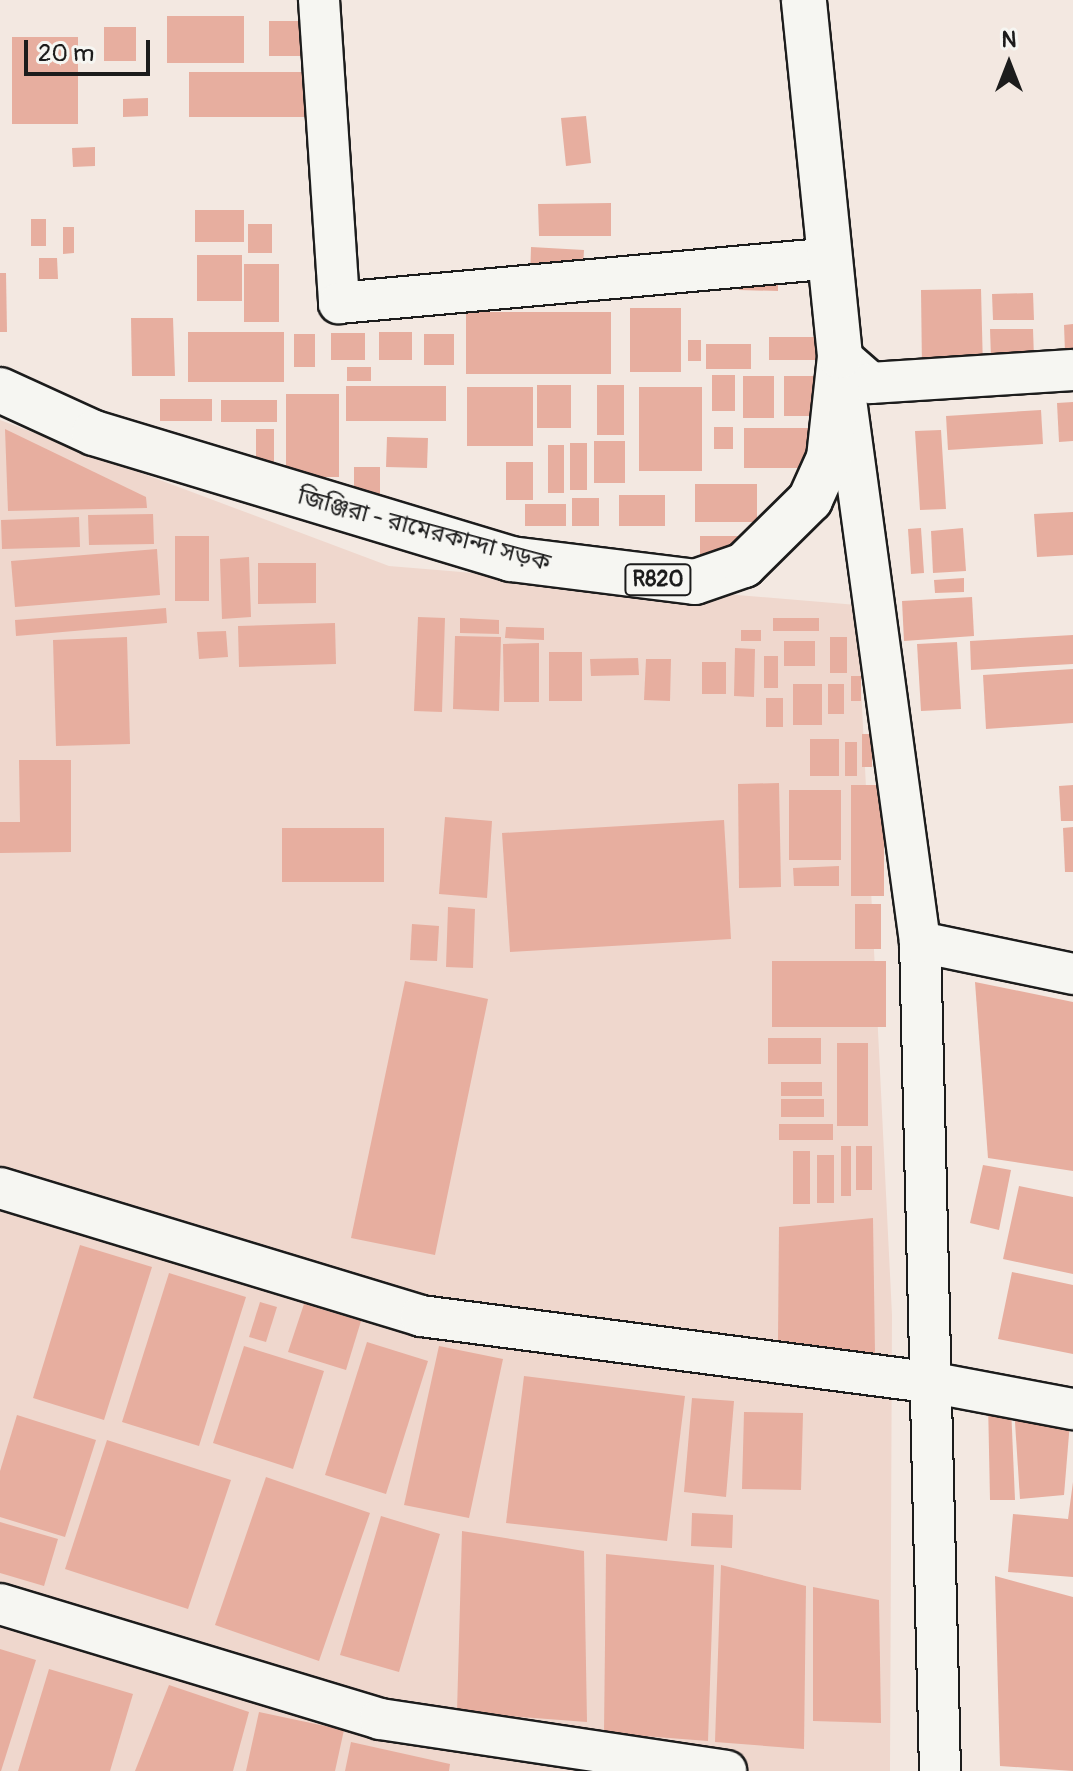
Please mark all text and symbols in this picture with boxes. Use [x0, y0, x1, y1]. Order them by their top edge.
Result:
scale bar [28, 24, 154, 74]
north arrow [969, 24, 1049, 104]
text: N [1002, 26, 1016, 54]
text: 20 m [38, 39, 94, 68]
street label: জিঞ্জিরা - রামেরকান্দা সড়ক [294, 482, 554, 578]
road number: R820 [624, 562, 692, 598]

